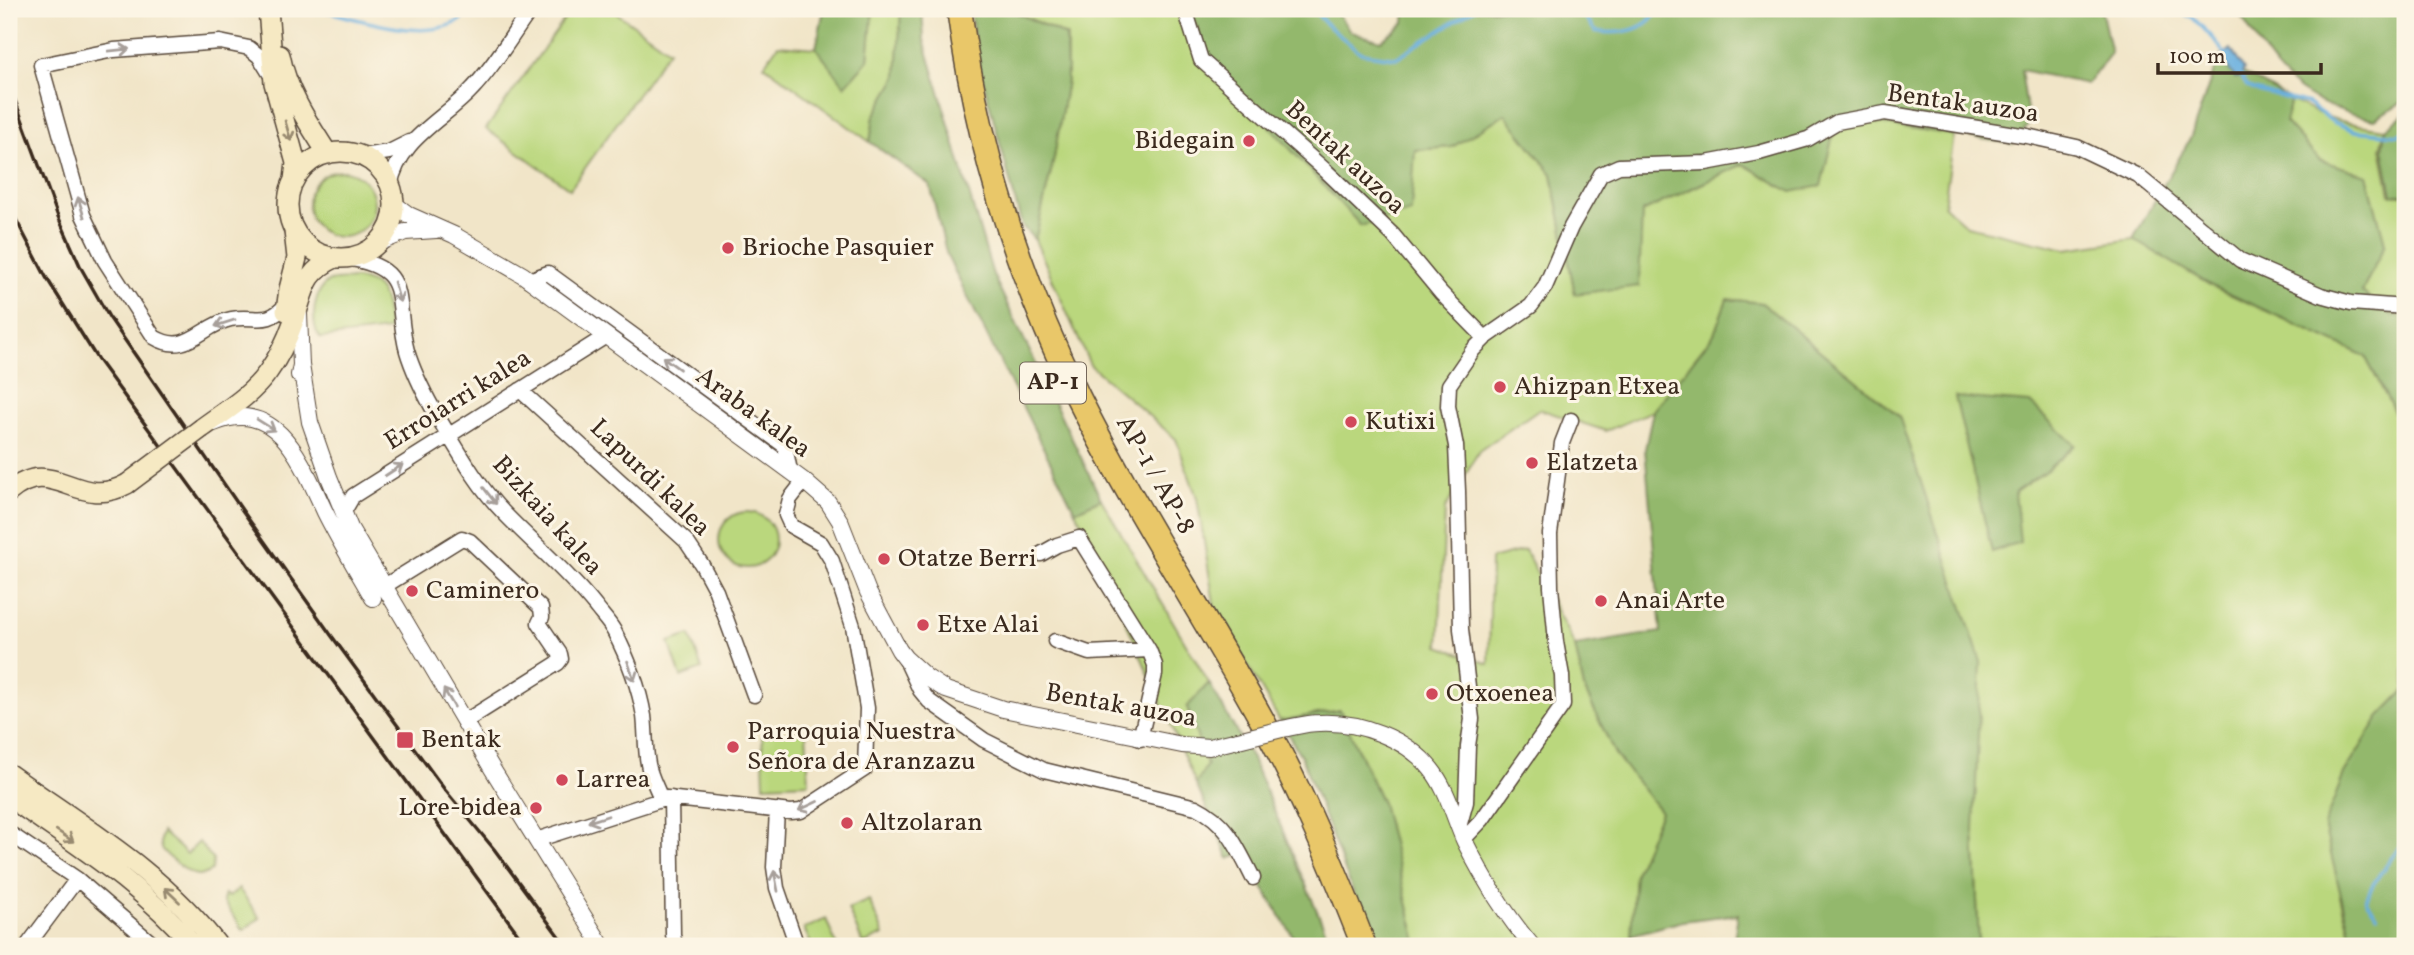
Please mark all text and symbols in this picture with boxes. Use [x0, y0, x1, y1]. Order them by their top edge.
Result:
scale bar [2158, 32, 2321, 76]
text: 100 m [2169, 43, 2226, 72]
one-way arrow [107, 44, 130, 57]
street label: Bentak auzoa [1885, 76, 2041, 132]
street label: Bentak auzoa [1277, 93, 1413, 223]
one-way arrow [282, 120, 295, 142]
place label: Bidegain [1134, 123, 1235, 159]
marker: Bidegain [1241, 133, 1257, 149]
one-way arrow [74, 197, 86, 219]
place label: Brioche Pasquier [742, 230, 934, 266]
marker: Brioche Pasquier [720, 240, 736, 256]
one-way arrow [392, 281, 405, 303]
one-way arrow [215, 317, 237, 330]
street label: Erroiarri kalea [378, 340, 538, 460]
one-way arrow [662, 356, 681, 371]
street label: Araba kalea [688, 359, 818, 467]
road number: AP-1 [1020, 362, 1086, 404]
place label: Ahizpan Etxea [1514, 369, 1680, 405]
marker: Ahizpan Etxea [1492, 379, 1508, 395]
place label: Kutixi [1365, 404, 1436, 440]
street label: AP-1 / AP-8 [1106, 409, 1204, 541]
street label: Lapurdi kalea [581, 411, 719, 545]
marker: Kutixi [1343, 414, 1359, 430]
one-way arrow [255, 418, 275, 432]
place label: Elatzeta [1546, 445, 1639, 481]
street label: Bizkaia kalea [483, 448, 611, 584]
marker: Elatzeta [1524, 455, 1540, 471]
one-way arrow [384, 462, 404, 476]
one-way arrow [483, 486, 498, 504]
place label: Otatze Berri [898, 541, 1037, 577]
marker: Otatze Berri [876, 551, 892, 567]
place label: Caminero [426, 573, 539, 609]
marker: Caminero [404, 583, 420, 599]
place label: Anai Arte [1615, 583, 1725, 619]
marker: Anai Arte [1593, 593, 1609, 609]
place label: Etxe Alai [937, 607, 1039, 643]
marker: Etxe Alai [915, 617, 931, 633]
one-way arrow [625, 660, 638, 682]
street label: Bentak auzoa [1043, 675, 1199, 737]
place label: Otxoenea [1446, 676, 1554, 712]
marker: Otxoenea [1424, 686, 1440, 702]
one-way arrow [442, 688, 456, 708]
place label: Parroquia Nuestra Señora de Aranzazu [747, 714, 976, 780]
place label: Bentak [421, 722, 501, 758]
marker: Bentak [395, 730, 415, 750]
marker: Parroquia Nuestra Señora de Aranzazu [725, 739, 741, 755]
place label: Larrea [576, 762, 651, 798]
marker: Larrea [554, 772, 570, 788]
place label: Lore-bidea [398, 790, 522, 826]
marker: Lore-bidea [528, 800, 544, 816]
one-way arrow [798, 800, 819, 813]
place label: Altzolaran [861, 805, 983, 841]
one-way arrow [588, 814, 610, 827]
marker: Altzolaran [839, 815, 855, 831]
one-way arrow [55, 829, 74, 843]
one-way arrow [769, 870, 783, 893]
one-way arrow [164, 887, 181, 904]

